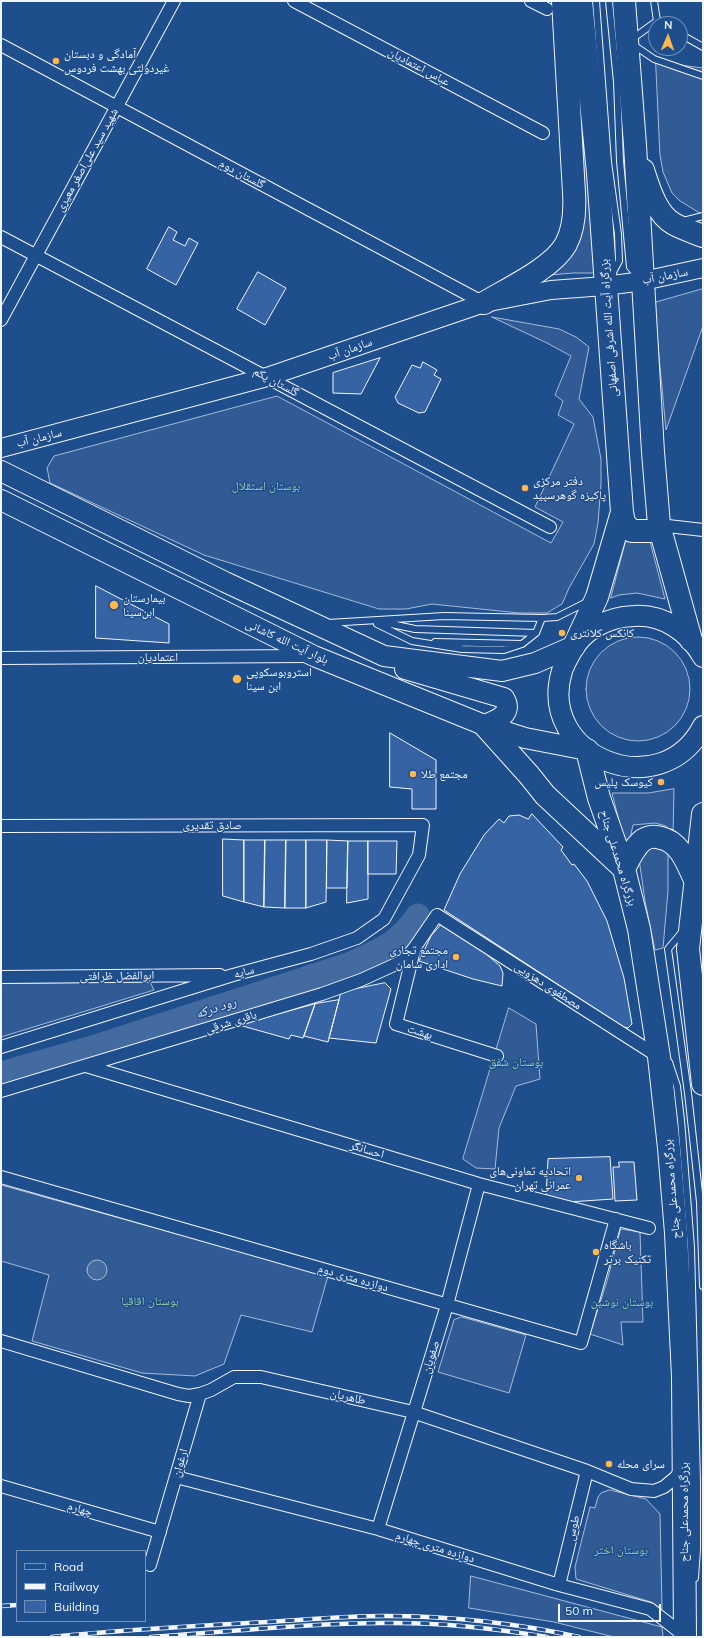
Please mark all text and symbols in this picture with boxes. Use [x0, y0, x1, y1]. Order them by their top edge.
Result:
north arrow [648, 16, 688, 56]
text: N [664, 18, 673, 32]
street label: عباس اعتمادیان [385, 45, 453, 89]
place label: آمادگی و دبستان غیردولتی بهشت فردوس [64, 47, 169, 75]
marker: آمادگی و دبستان غیردولتی بهشت فردوس [51, 56, 61, 66]
street label: شهید سید علی‌اصغر معیری [53, 106, 121, 214]
street label: گلستان دوم [217, 156, 267, 192]
street label: بزرگراه آیت الله اشرفی اصفهانی [597, 258, 621, 398]
street label: سازمان آب [641, 265, 689, 287]
street label: سازمان آب [326, 335, 374, 363]
street label: گلستان یکم [251, 364, 301, 400]
street label: سازمان آب [15, 425, 63, 451]
place label: دفتر مرکزی پاکیزه گوهرسپید [533, 474, 606, 502]
park label: بوستان استقلال [232, 479, 300, 493]
marker: دفتر مرکزی پاکیزه گوهرسپید [520, 483, 530, 493]
place label: بیمارستان ابن‌سینا [123, 591, 166, 619]
marker: بیمارستان ابن‌سینا [108, 599, 120, 611]
street label: بلوار آیت الله کاشانی [243, 617, 331, 667]
place label: کانکس کلانتری [570, 626, 634, 640]
marker: کانکس کلانتری [557, 628, 567, 638]
street label: اعتمادیان [138, 650, 178, 664]
place label: استروبوسکوپی ابن سینا [246, 665, 312, 693]
marker: استروبوسکوپی ابن سینا [231, 673, 243, 685]
place label: مجتمع طلا [421, 767, 468, 781]
marker: مجتمع طلا [408, 769, 418, 779]
place label: کیوسک پلیس [594, 775, 653, 789]
marker: کیوسک پلیس [656, 777, 666, 787]
street label: بزرگراه محمدعلی جناح [597, 808, 639, 908]
street label: صادق تقدیری [182, 818, 242, 832]
place label: مجتمع تجاری اداری سامان [389, 943, 448, 971]
marker: مجتمع تجاری اداری سامان [451, 952, 461, 962]
street label: مصطفوی دهزویی [512, 959, 584, 1013]
street label: سایه [232, 962, 256, 982]
street label: ابوالفضل ظرافتی [80, 968, 154, 984]
water label: رود درکه [194, 994, 238, 1022]
street label: باقری شرقی [204, 1007, 258, 1037]
street label: بهشت [406, 1021, 434, 1043]
park label: بوستان شفق [489, 1055, 543, 1069]
street label: احسانگر [348, 1138, 386, 1162]
street label: بزرگراه محمدعلی جناح [660, 1139, 684, 1239]
place label: اتحادیه تعاونی‌های عمرانی تهران [490, 1164, 571, 1192]
marker: اتحادیه تعاونی‌های عمرانی تهران [574, 1173, 584, 1183]
place label: باشگاه تکنیک برتر [604, 1238, 651, 1266]
marker: باشگاه تکنیک برتر [591, 1247, 601, 1257]
street label: دوازده متری دوم [316, 1261, 390, 1295]
park label: بوستان اقاقیا [121, 1294, 179, 1308]
park label: بوستان نوشین [591, 1295, 653, 1309]
street label: صفویان [419, 1339, 443, 1375]
street label: طاهریان [329, 1386, 367, 1408]
street label: ارغوان [169, 1447, 191, 1479]
place label: سرای محله [617, 1457, 665, 1471]
marker: سرای محله [604, 1459, 614, 1469]
street label: بزرگراه محمدعلی جناح [677, 1462, 691, 1562]
street label: چهارم [66, 1499, 94, 1519]
street label: طوس [563, 1514, 583, 1542]
street label: دوازده متری چهارم [394, 1528, 476, 1566]
park label: بوستان اختر [594, 1543, 648, 1557]
legend [16, 1550, 146, 1622]
text: Road [54, 1559, 83, 1574]
text: Railway [54, 1579, 99, 1594]
scale bar [560, 1596, 663, 1622]
text: Building [54, 1599, 99, 1614]
text: 50 m [565, 1603, 593, 1618]

